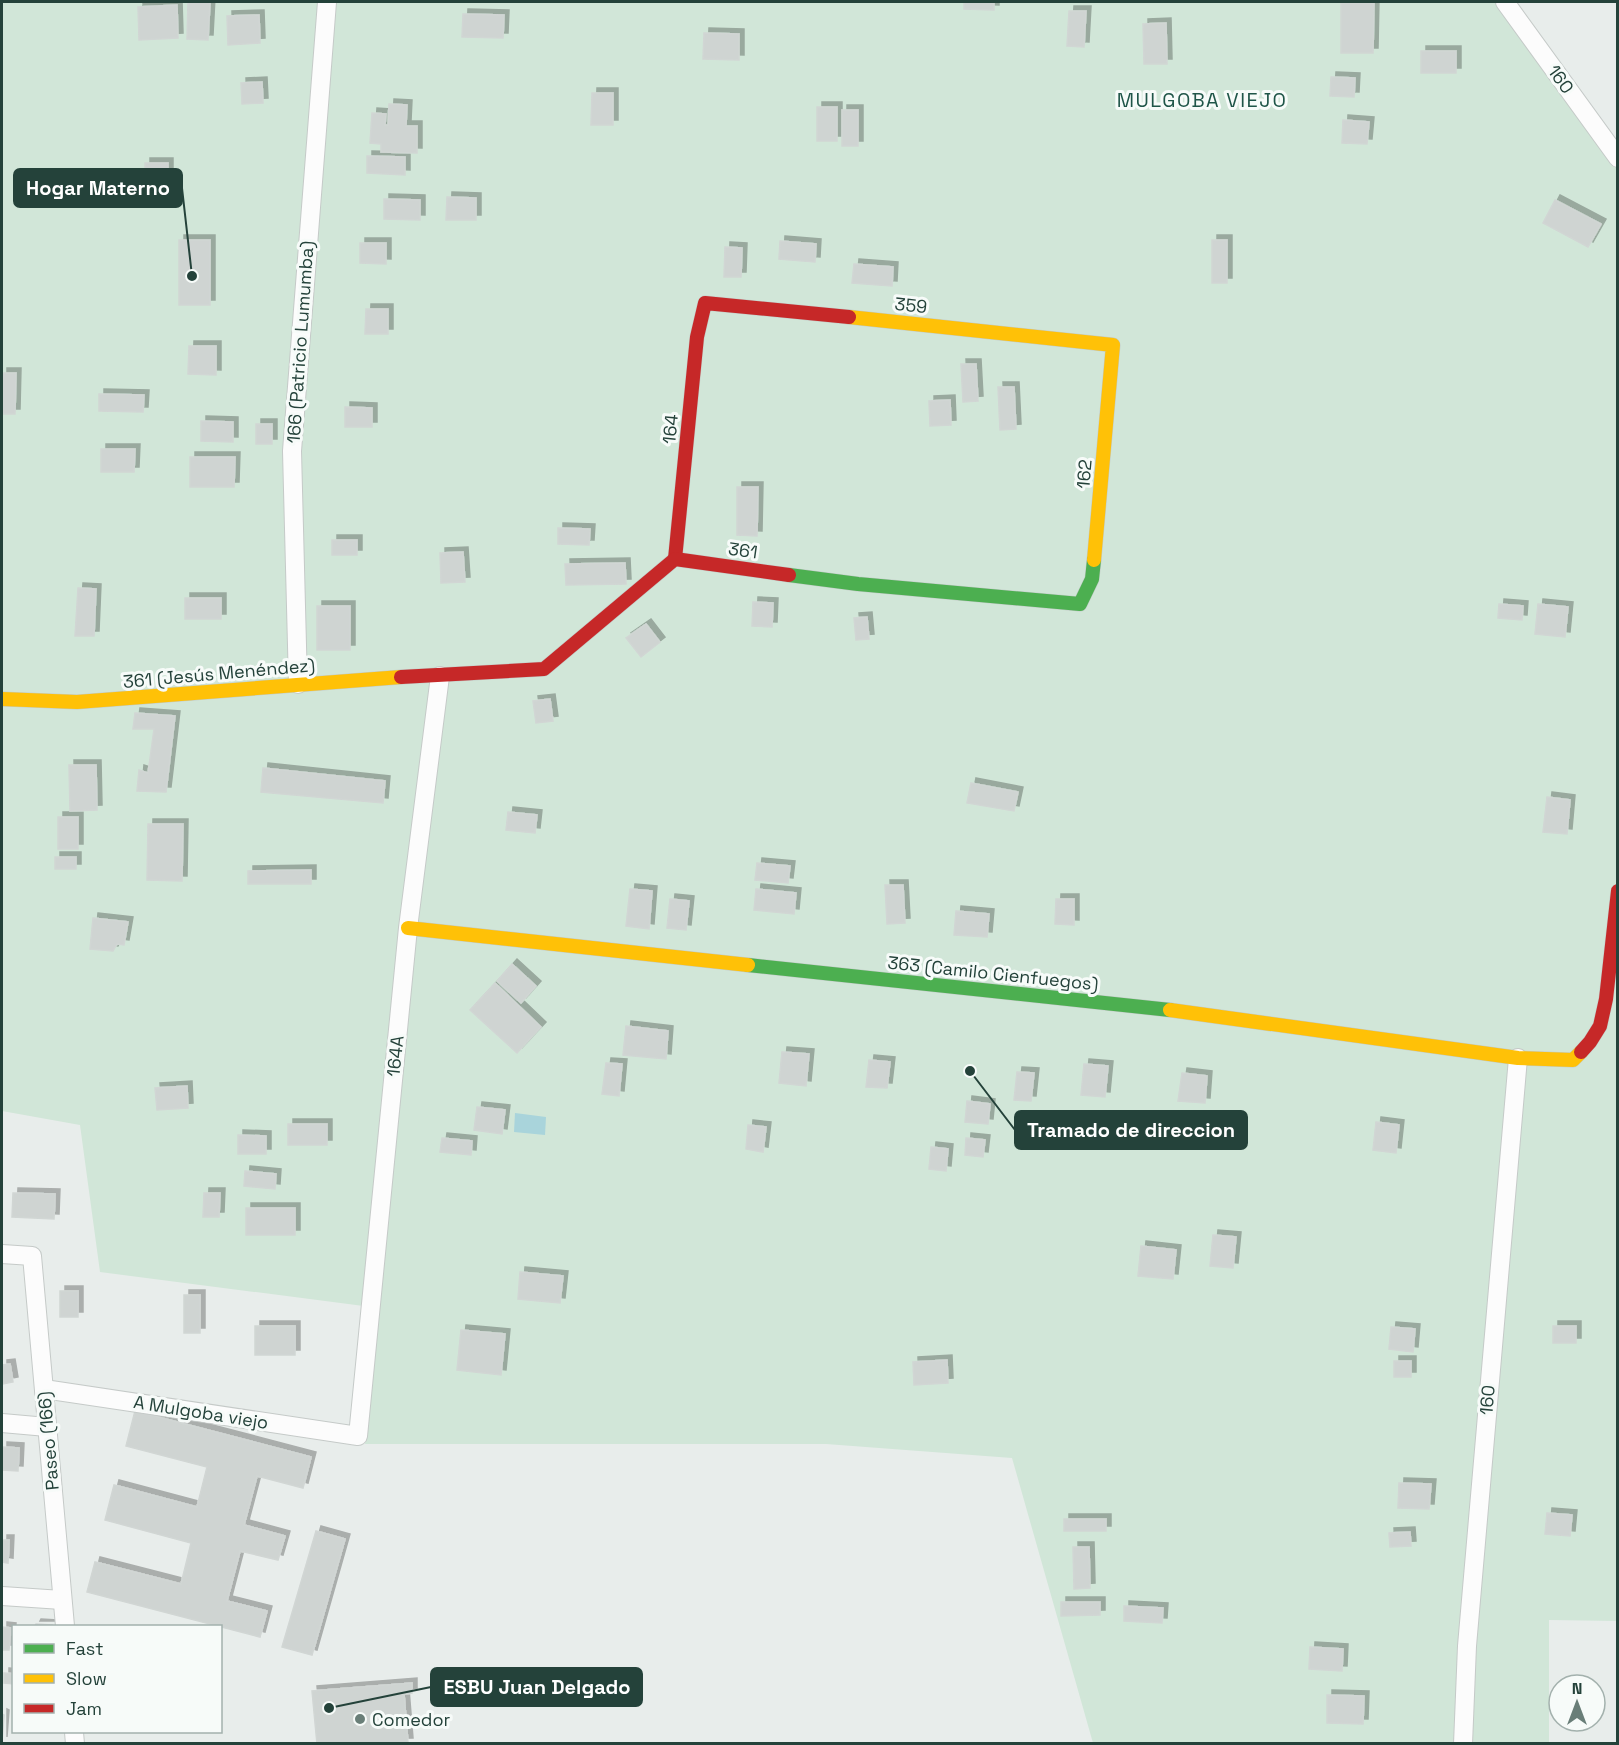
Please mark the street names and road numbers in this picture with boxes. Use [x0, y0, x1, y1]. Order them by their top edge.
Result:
street label: 160 [1543, 60, 1579, 98]
street label: 166 (Patricio Lumumba) [281, 240, 319, 444]
street label: 359 [894, 292, 928, 318]
street label: 164 [657, 413, 683, 445]
street label: 162 [1071, 458, 1097, 490]
street label: 361 [727, 537, 759, 563]
street label: 361 (Jesús Menéndez) [122, 653, 316, 693]
street label: 363 (Camilo Cienfuegos) [886, 950, 1100, 996]
street label: 164A [381, 1034, 409, 1078]
street label: 160 [1474, 1384, 1500, 1416]
street label: A Mulgoba viejo [132, 1390, 270, 1434]
street label: Paseo (166) [32, 1391, 64, 1491]

